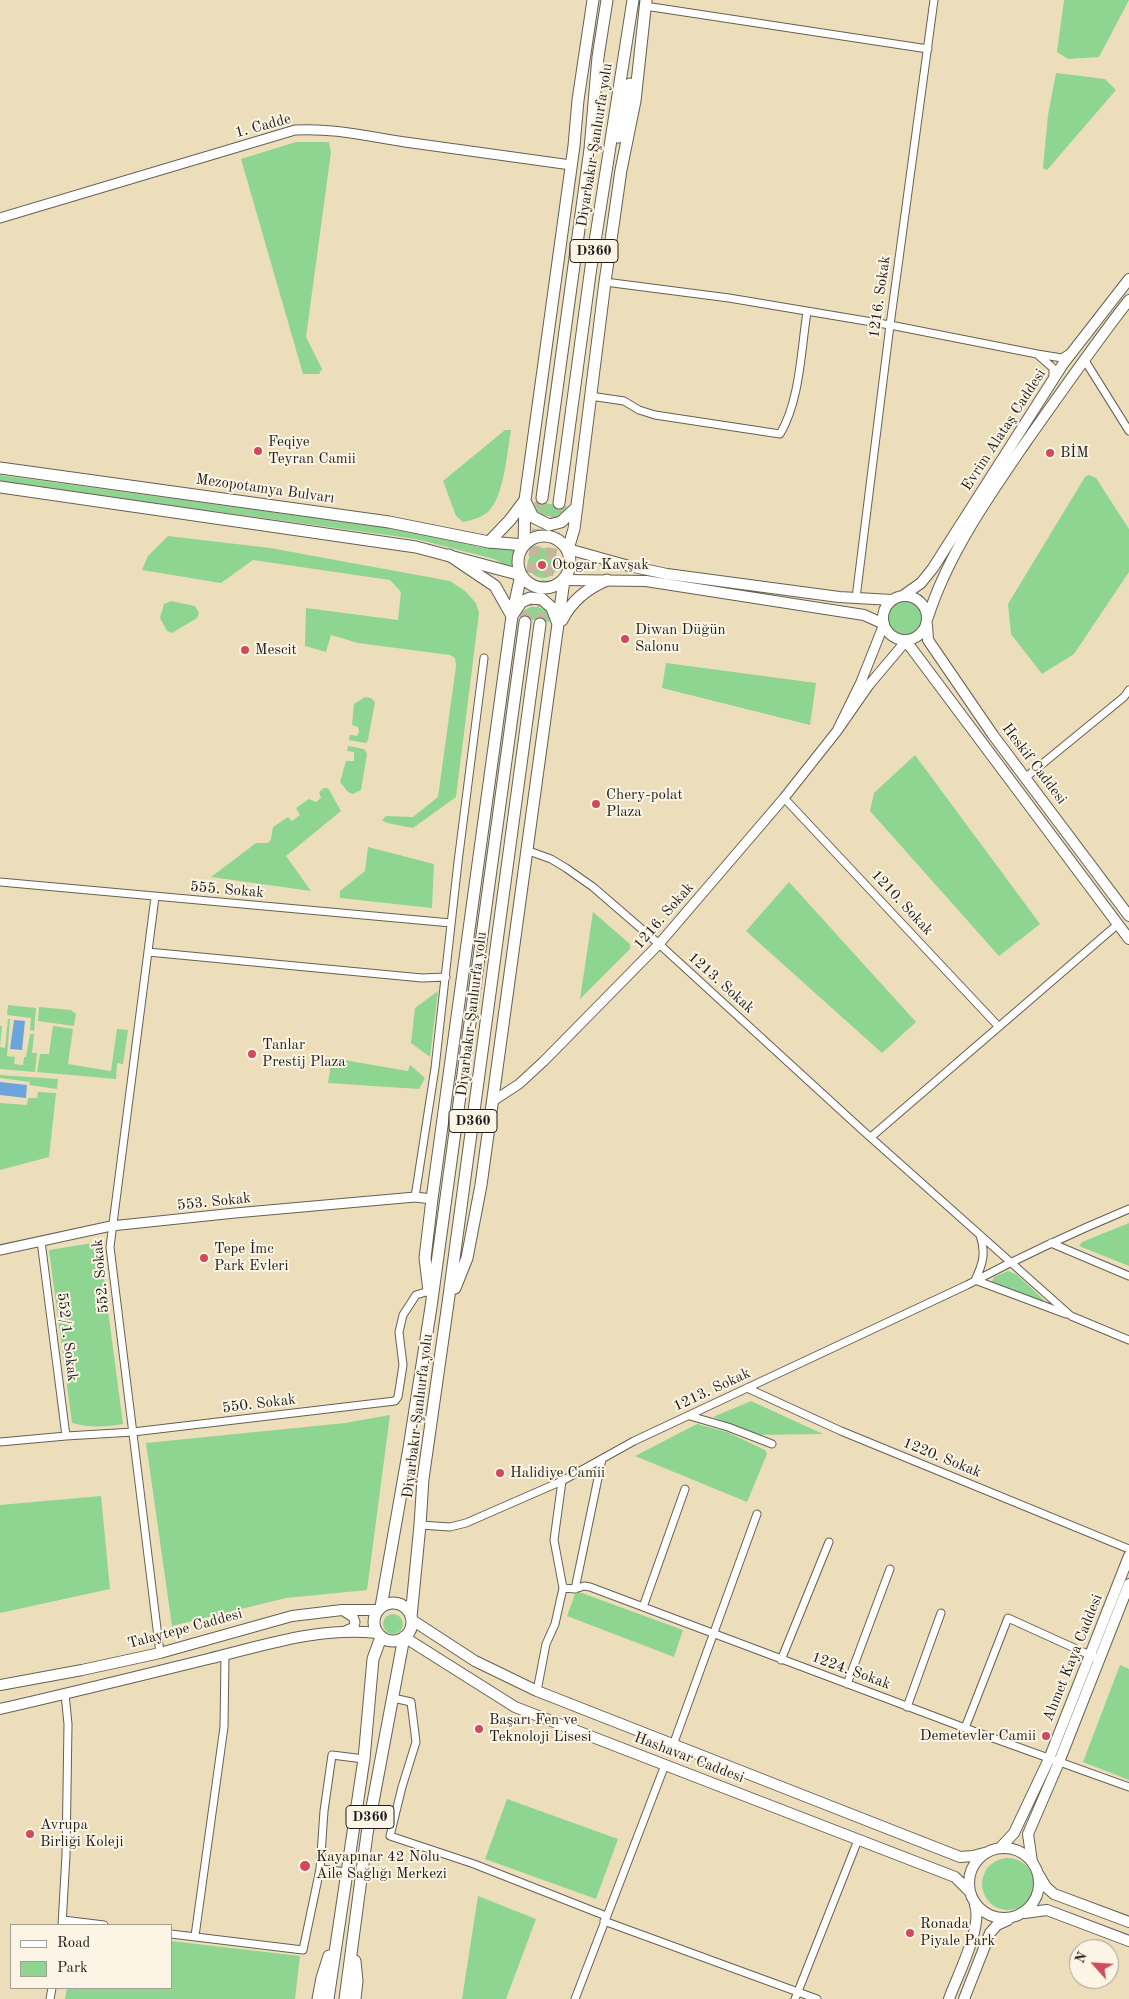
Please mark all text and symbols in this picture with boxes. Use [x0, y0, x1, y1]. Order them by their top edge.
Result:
street label: Diyarbakır-Şanlıurfa yolu [573, 62, 617, 228]
street label: 1. Cadde [233, 110, 293, 142]
road number: D360 [570, 240, 618, 262]
street label: 1216. Sokak [865, 255, 895, 339]
street label: Evrim Alataş Caddesi [958, 366, 1050, 494]
place label: Feqiye Teyran Camii [268, 433, 356, 468]
place label: BİM [1060, 444, 1089, 462]
marker: Feqiye Teyran Camii [252, 445, 264, 457]
marker: BİM [1044, 447, 1056, 459]
street label: Mezopotamya Bulvarı [194, 470, 336, 508]
place label: Otogar Kavşak [552, 556, 649, 574]
marker: Otogar Kavşak [536, 559, 548, 571]
place label: Diwan Düğün Salonu [635, 621, 726, 656]
marker: Diwan Düğün Salonu [619, 633, 631, 645]
place label: Mescit [255, 641, 297, 659]
marker: Mescit [239, 644, 251, 656]
street label: Heskif Caddesi [998, 720, 1070, 808]
place label: Chery-polat Plaza [606, 786, 683, 821]
marker: Chery-polat Plaza [590, 798, 602, 810]
street label: 1210. Sokak [867, 867, 937, 939]
street label: 555. Sokak [189, 878, 265, 902]
street label: 1216. Sokak [630, 879, 698, 953]
street label: Diyarbakır-Şanlıurfa yolu [453, 931, 491, 1097]
street label: 1213. Sokak [684, 949, 758, 1017]
place label: Tanlar Prestij Plaza [262, 1036, 346, 1071]
marker: Tanlar Prestij Plaza [246, 1048, 258, 1060]
road number: D360 [449, 1110, 497, 1132]
street label: 553. Sokak [176, 1189, 252, 1215]
street label: 552. Sokak [89, 1238, 113, 1314]
place label: Tepe İmc Park Evleri [214, 1240, 289, 1275]
marker: Tepe İmc Park Evleri [198, 1252, 210, 1264]
street label: 552/1. Sokak [53, 1291, 81, 1383]
street label: Diyarbakır-Şanlıurfa yolu [399, 1333, 437, 1499]
street label: 1213. Sokak [671, 1364, 753, 1416]
street label: 550. Sokak [221, 1391, 297, 1417]
street label: 1220. Sokak [900, 1434, 984, 1482]
place label: Halidiye Camii [510, 1464, 605, 1482]
marker: Halidiye Camii [494, 1467, 506, 1479]
street label: Ahmet Kaya Caddesi [1039, 1592, 1107, 1724]
street label: Talaytepe Caddesi [126, 1605, 244, 1653]
street label: 1224. Sokak [809, 1648, 893, 1694]
place label: Başarı Fen ve Teknoloji Lisesi [489, 1711, 592, 1746]
marker: Başarı Fen ve Teknoloji Lisesi [473, 1723, 485, 1735]
place label: Demetevler Camii [920, 1727, 1036, 1745]
street label: Hashavar Caddesi [631, 1729, 747, 1787]
marker: Demetevler Camii [1040, 1730, 1052, 1742]
road number: D360 [346, 1805, 394, 1828]
place label: Avrupa Birliği Koleji [40, 1816, 124, 1851]
marker: Avrupa Birliği Koleji [24, 1828, 36, 1840]
place label: Kayapınar 42 Nolu Aile Sağlığı Merkezi [316, 1848, 447, 1883]
marker: Kayapınar 42 Nolu Aile Sağlığı Merkezi [298, 1859, 312, 1873]
place label: Ronada Piyale Park [920, 1915, 995, 1950]
legend [10, 1924, 172, 1989]
marker: Ronada Piyale Park [904, 1927, 916, 1939]
text: Road [57, 1936, 90, 1951]
north arrow [1069, 1939, 1119, 1989]
text: N [1073, 1950, 1090, 1966]
text: Park [57, 1961, 88, 1976]

